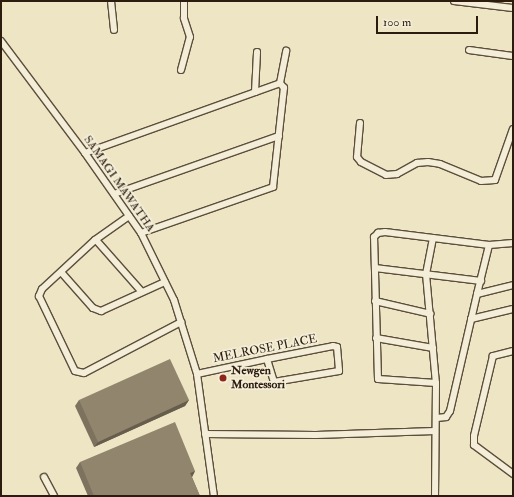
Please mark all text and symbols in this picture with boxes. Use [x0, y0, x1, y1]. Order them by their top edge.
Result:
scale bar [378, 8, 480, 34]
text: 100 m [383, 15, 411, 30]
street label: SAMAGI MAWATHA [80, 133, 158, 235]
street label: MELROSE PLACE [212, 332, 318, 366]
place label: Newgen Montessori [231, 364, 285, 392]
marker: Newgen Montessori [218, 373, 228, 383]

